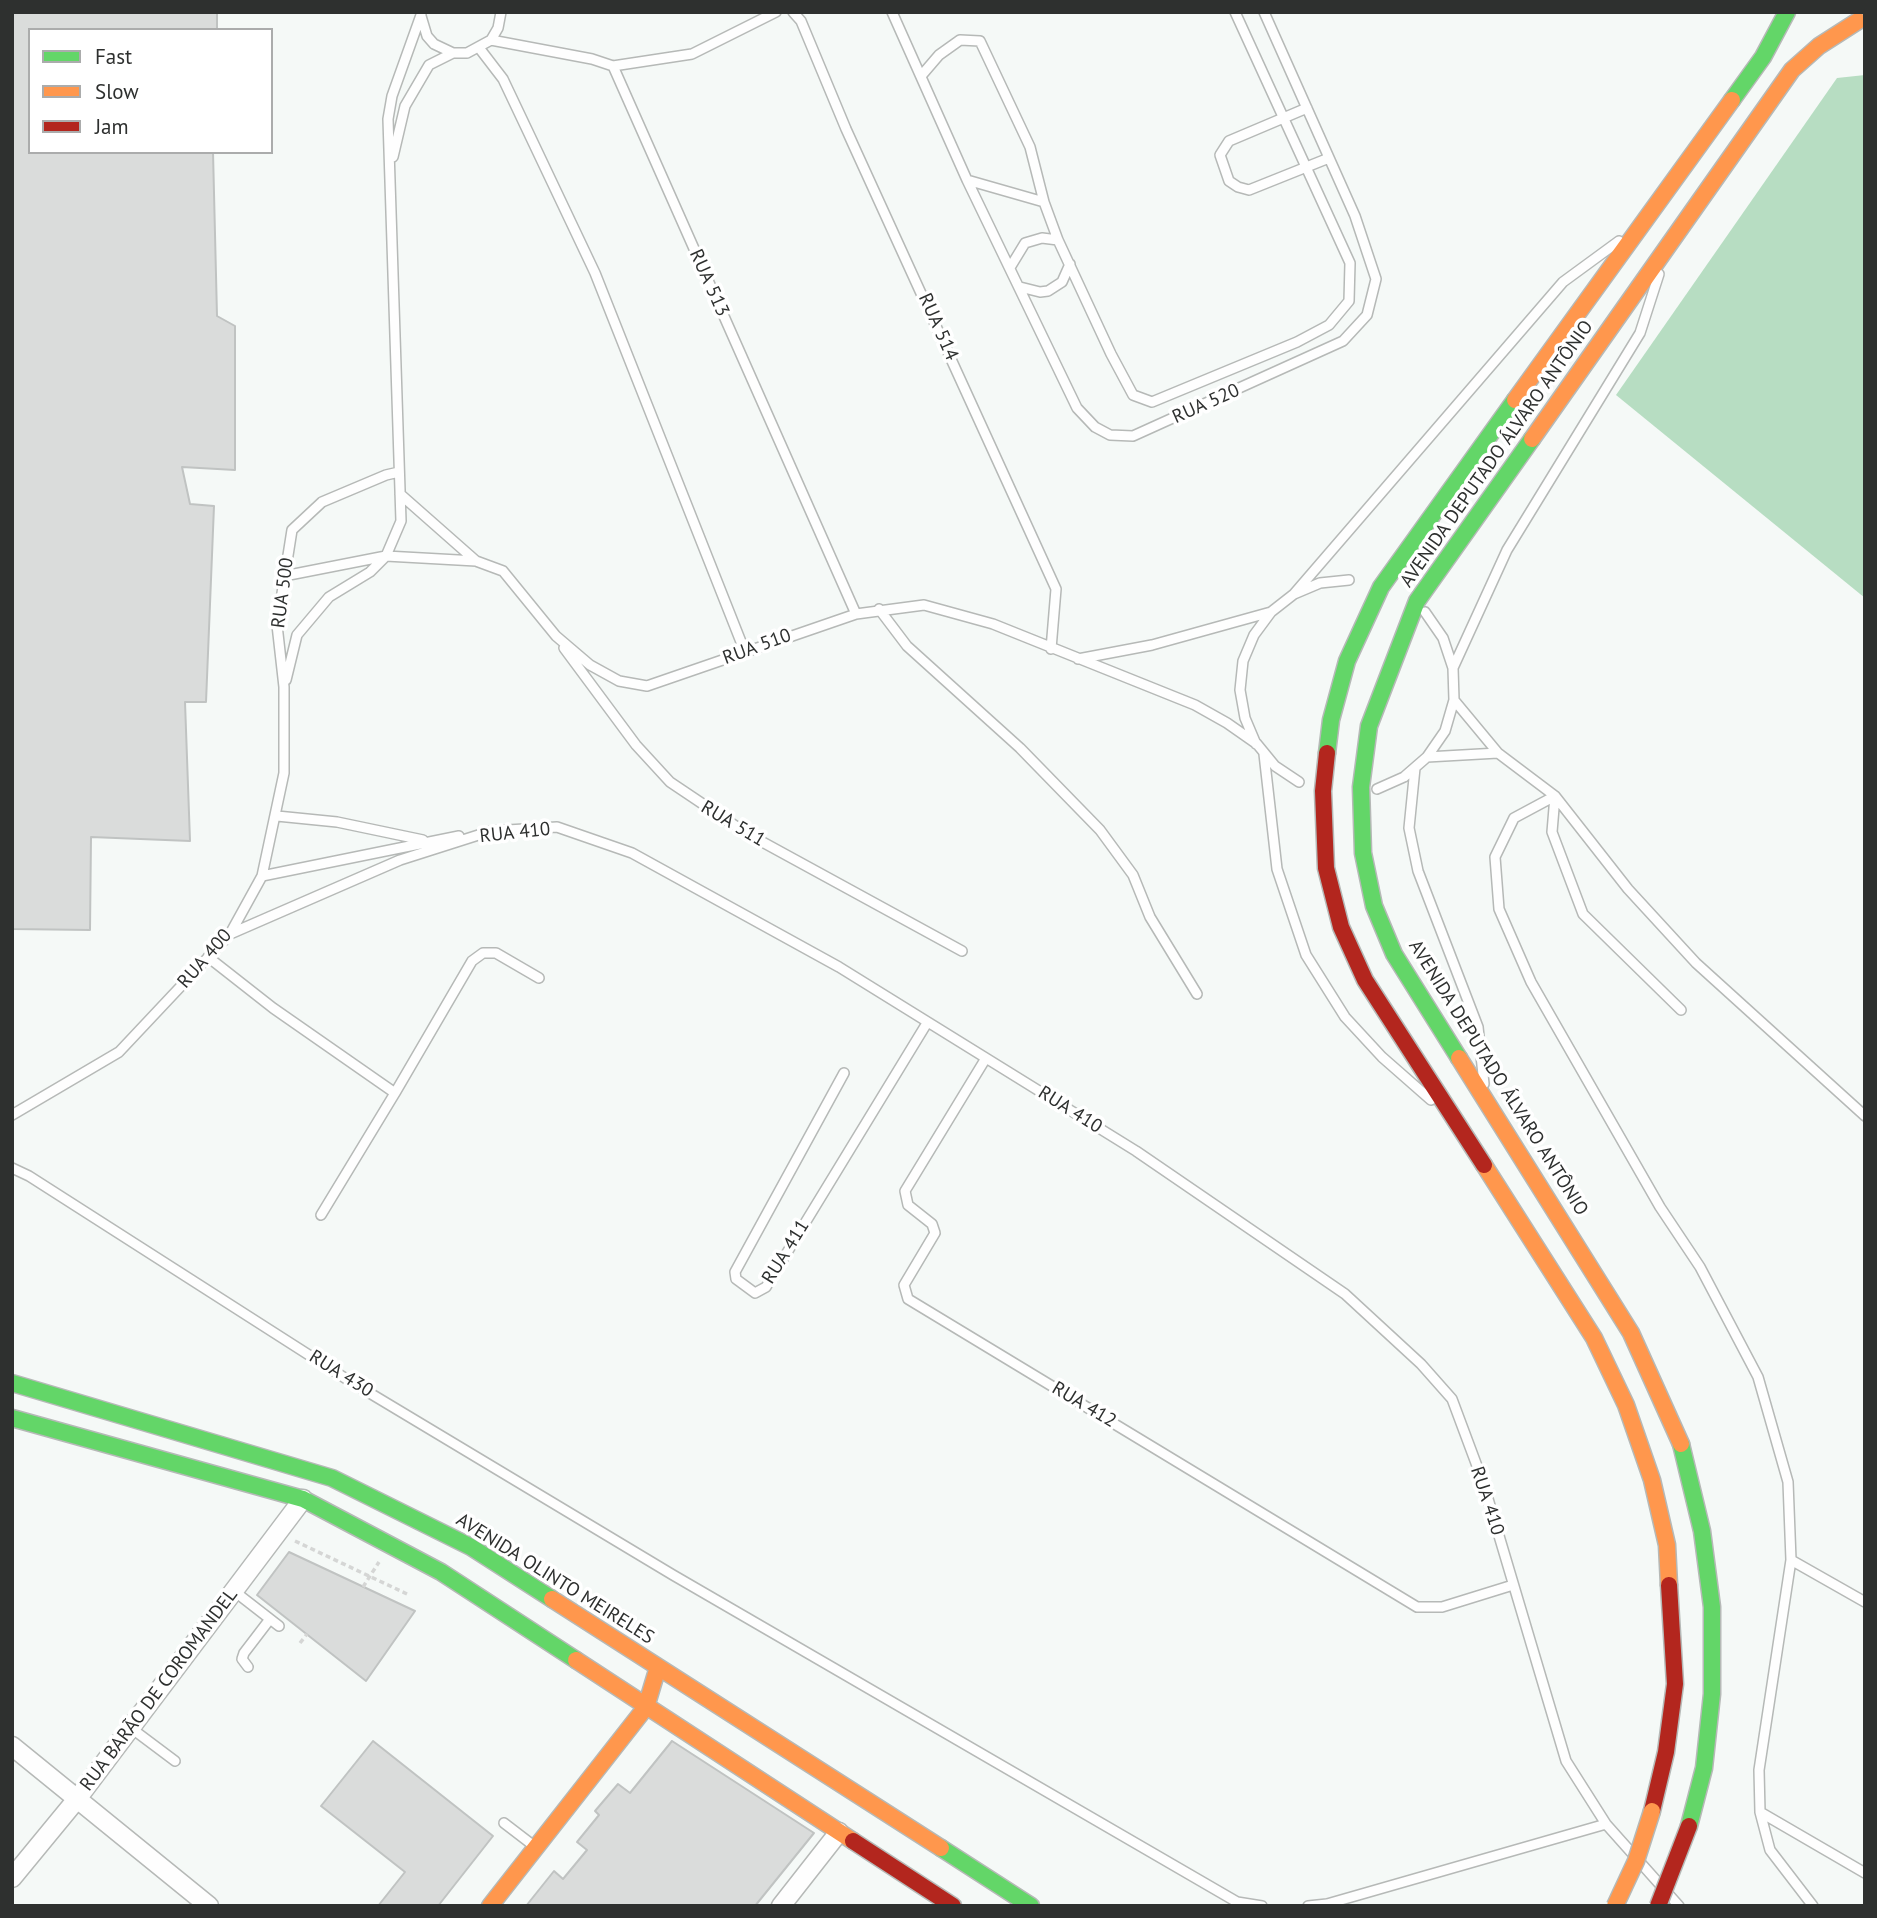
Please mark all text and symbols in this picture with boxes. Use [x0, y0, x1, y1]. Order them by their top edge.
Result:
legend [28, 28, 273, 154]
text: Fast [95, 43, 132, 70]
text: Slow [95, 78, 139, 105]
text: Jam [95, 113, 129, 140]
street label: RUA 513 [684, 246, 734, 320]
street label: RUA 514 [913, 290, 963, 364]
street label: AVENIDA DEPUTADO ÁLVARO ANTÔNIO [1396, 316, 1598, 592]
street label: RUA 520 [1169, 379, 1243, 429]
street label: RUA 500 [267, 556, 299, 630]
street label: RUA 510 [720, 624, 794, 670]
street label: RUA 511 [697, 796, 769, 852]
street label: RUA 410 [479, 818, 551, 848]
street label: RUA 400 [173, 925, 237, 993]
street label: AVENIDA DEPUTADO ÁLVARO ANTÔNIO [1403, 936, 1593, 1220]
street label: RUA 410 [1034, 1082, 1106, 1138]
street label: RUA 411 [758, 1216, 814, 1288]
street label: RUA 430 [305, 1346, 377, 1402]
street label: RUA 412 [1048, 1377, 1120, 1433]
street label: RUA 410 [1465, 1464, 1509, 1538]
street label: AVENIDA OLINTO MEIRELES [452, 1509, 658, 1649]
street label: RUA BARÃO DE COROMANDEL [75, 1584, 243, 1796]

